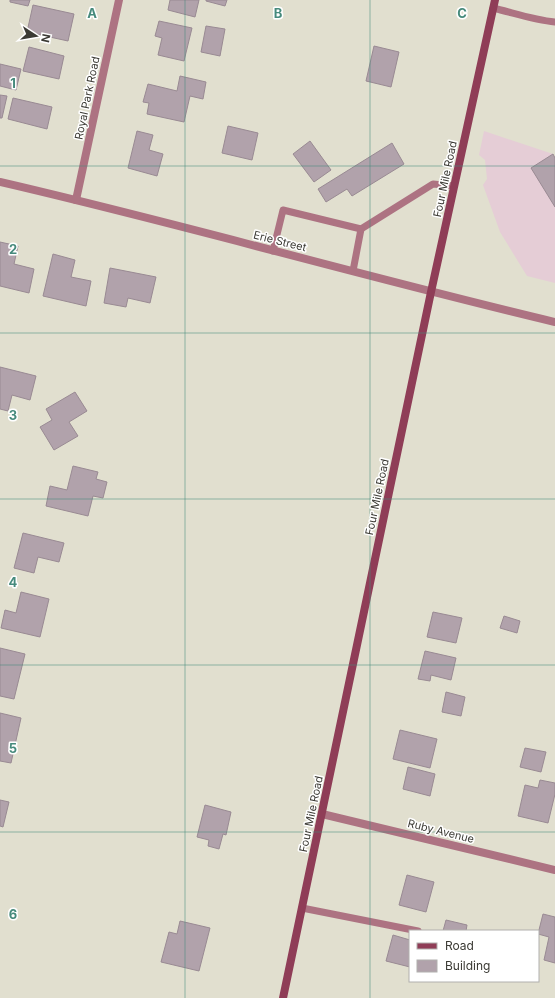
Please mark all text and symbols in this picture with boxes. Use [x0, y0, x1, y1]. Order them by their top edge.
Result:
text: A [87, 5, 97, 21]
text: B [274, 5, 283, 21]
text: C [457, 5, 467, 21]
north arrow [16, 16, 56, 56]
text: N [38, 33, 54, 44]
street label: Royal Park Road [71, 55, 103, 141]
text: 1 [10, 75, 16, 91]
street label: Four Mile Road [430, 140, 460, 218]
street label: Erie Street [252, 228, 308, 254]
text: 2 [9, 241, 17, 257]
text: 3 [9, 407, 17, 423]
street label: Four Mile Road [362, 458, 392, 536]
text: 4 [9, 574, 18, 590]
text: 5 [9, 740, 17, 756]
street label: Four Mile Road [296, 775, 326, 853]
street label: Ruby Avenue [406, 816, 476, 846]
text: 6 [9, 906, 17, 922]
legend [409, 930, 539, 982]
text: Road [445, 938, 474, 953]
text: Building [445, 958, 490, 973]

